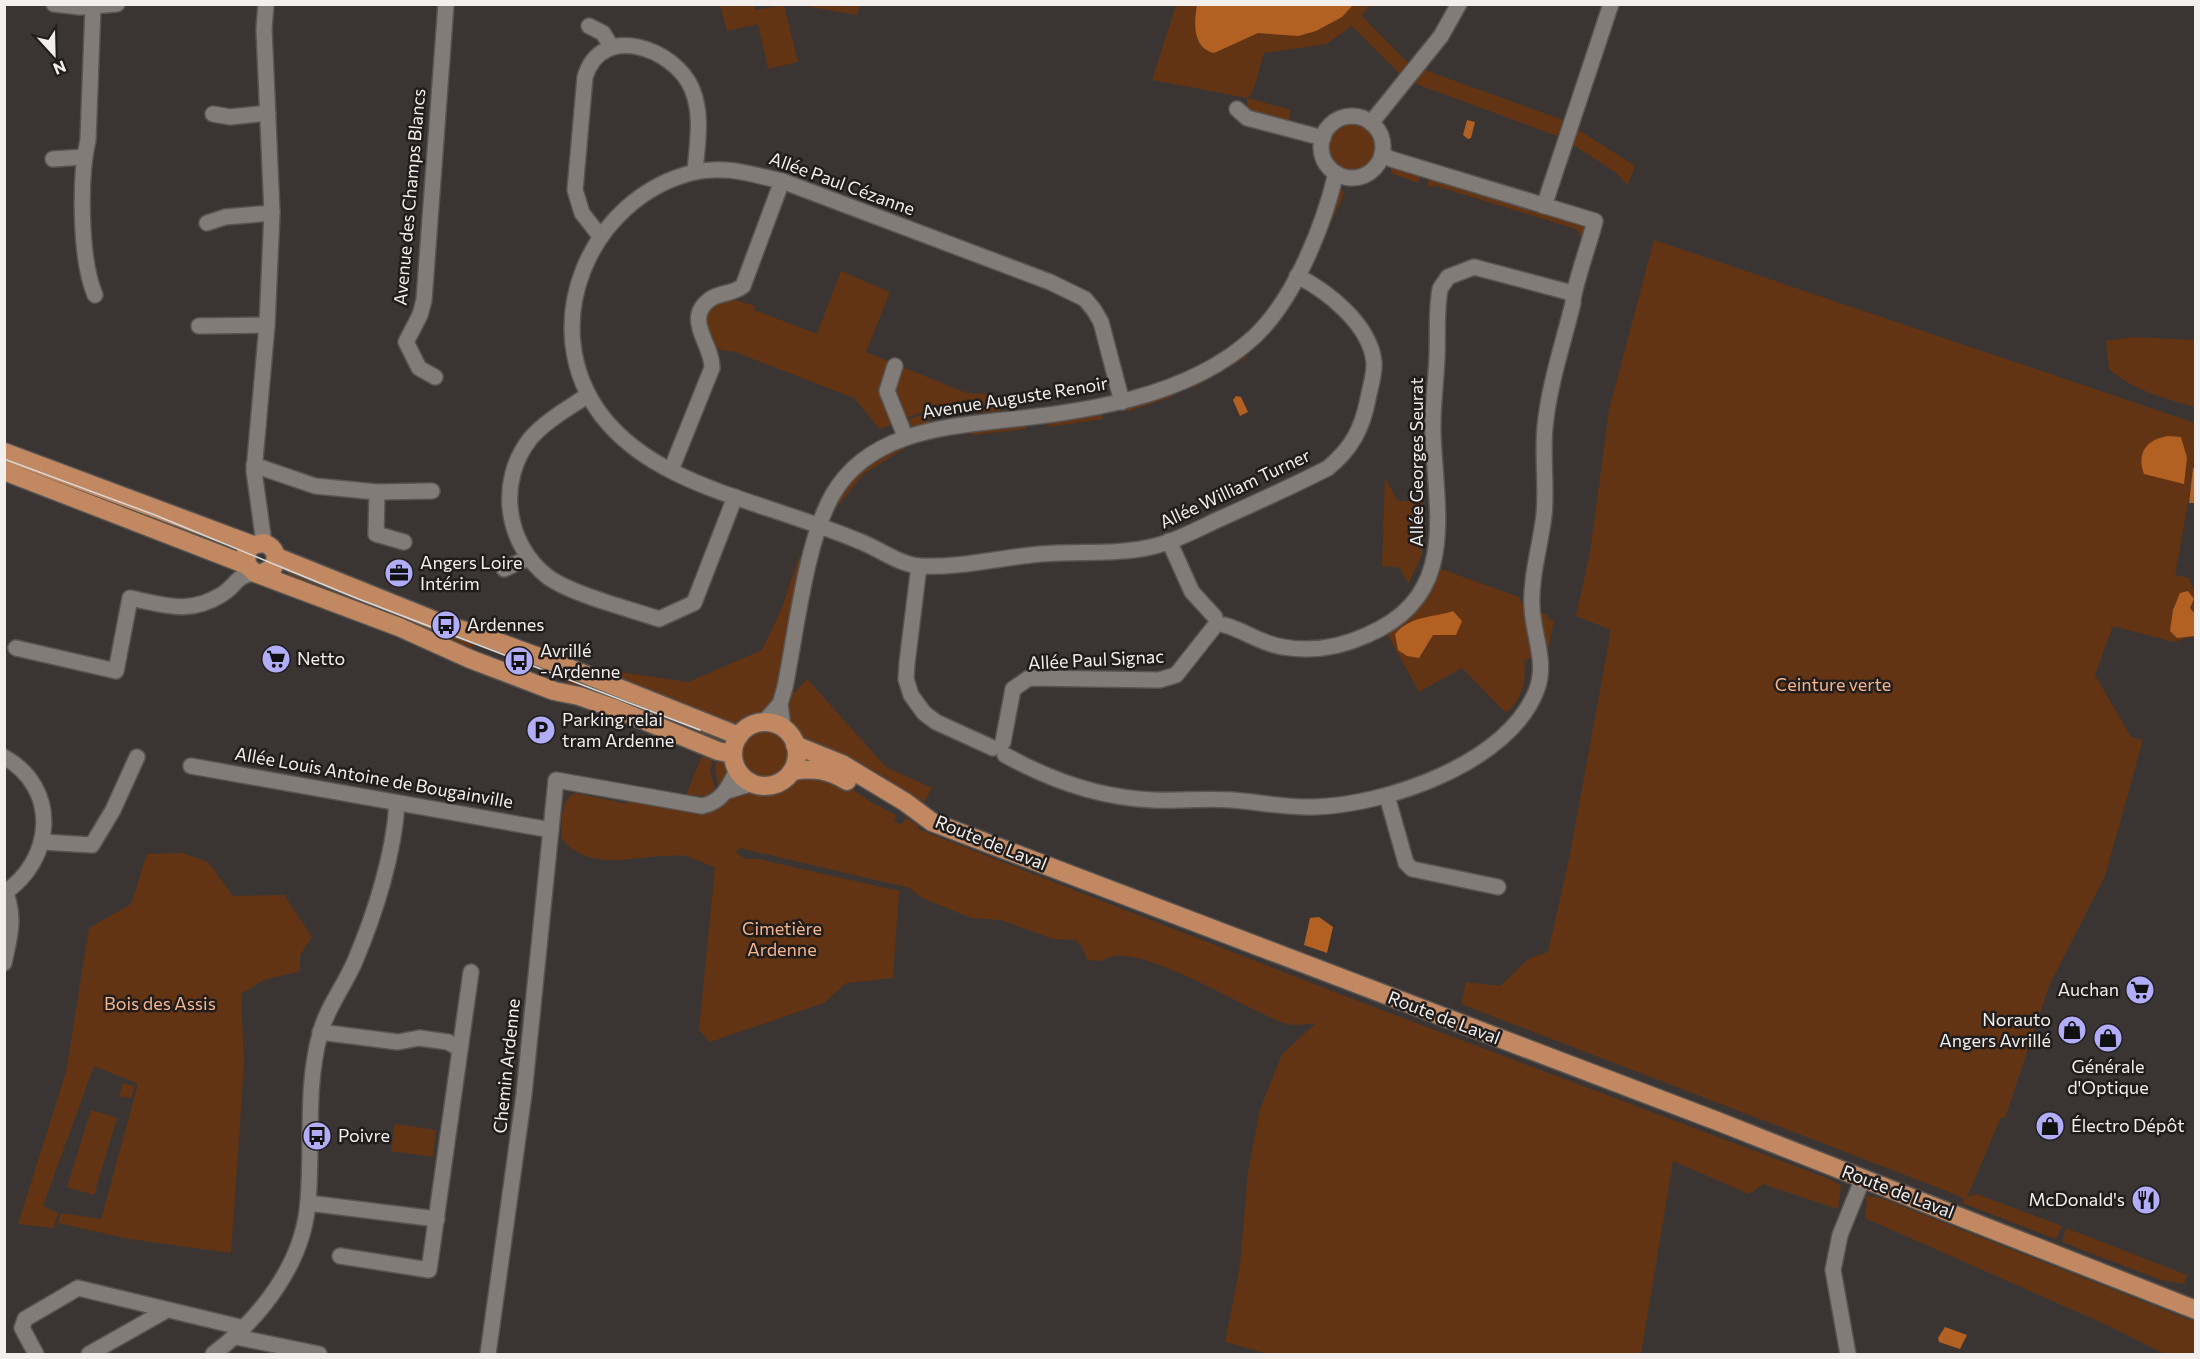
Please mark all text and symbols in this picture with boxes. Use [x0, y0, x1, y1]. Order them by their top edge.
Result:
north arrow [24, 24, 84, 84]
text: N [51, 57, 69, 79]
street label: Avenue des Champs Blancs [389, 87, 429, 306]
street label: Allée Paul Cézanne [767, 147, 918, 220]
street label: Avenue Auguste Renoir [920, 371, 1109, 423]
street label: Allée Georges Seurat [1405, 377, 1427, 547]
street label: Allée William Turner [1156, 444, 1313, 533]
place label: Angers Loire Intérim [420, 551, 522, 594]
office icon: Angers Loire Intérim [383, 557, 415, 589]
bus stop icon: Ardennes [430, 609, 462, 641]
place label: Ardennes [467, 613, 545, 635]
place label: Avrillé - Ardenne [540, 639, 620, 682]
supermarket icon: Netto [260, 643, 292, 675]
street label: Allée Paul Signac [1027, 644, 1165, 674]
bus stop icon: Avrillé - Ardenne [503, 645, 535, 677]
place label: Netto [297, 647, 345, 669]
park label: Ceinture verte [1775, 673, 1891, 695]
place label: Parking relai tram Ardenne [562, 708, 674, 751]
parking icon: Parking relai tram Ardenne [525, 714, 557, 746]
street label: Allée Louis Antoine de Bougainville [233, 742, 515, 812]
street label: Route de Laval [932, 810, 1050, 874]
park label: Cimetière Ardenne [742, 917, 822, 960]
supermarket icon: Auchan [2124, 974, 2156, 1006]
place label: Auchan [2058, 978, 2119, 1000]
street label: Route de Laval [1385, 986, 1504, 1049]
park label: Bois des Assis [104, 992, 216, 1014]
street label: Chemin Ardenne [488, 997, 524, 1134]
place label: Norauto Angers Avrillé [1939, 1008, 2051, 1051]
shop icon: Norauto Angers Avrillé [2056, 1014, 2088, 1046]
shop icon: Générale d'Optique [2092, 1022, 2124, 1054]
place label: Générale d'Optique [2067, 1055, 2149, 1098]
shop icon: Électro Dépôt [2034, 1110, 2066, 1142]
place label: Électro Dépôt [2071, 1114, 2185, 1136]
bus stop icon: Poivre [301, 1120, 333, 1152]
place label: Poivre [338, 1124, 390, 1146]
street label: Route de Laval [1839, 1160, 1958, 1223]
restaurant icon: McDonald's [2130, 1184, 2162, 1216]
place label: McDonald's [2028, 1188, 2125, 1210]

